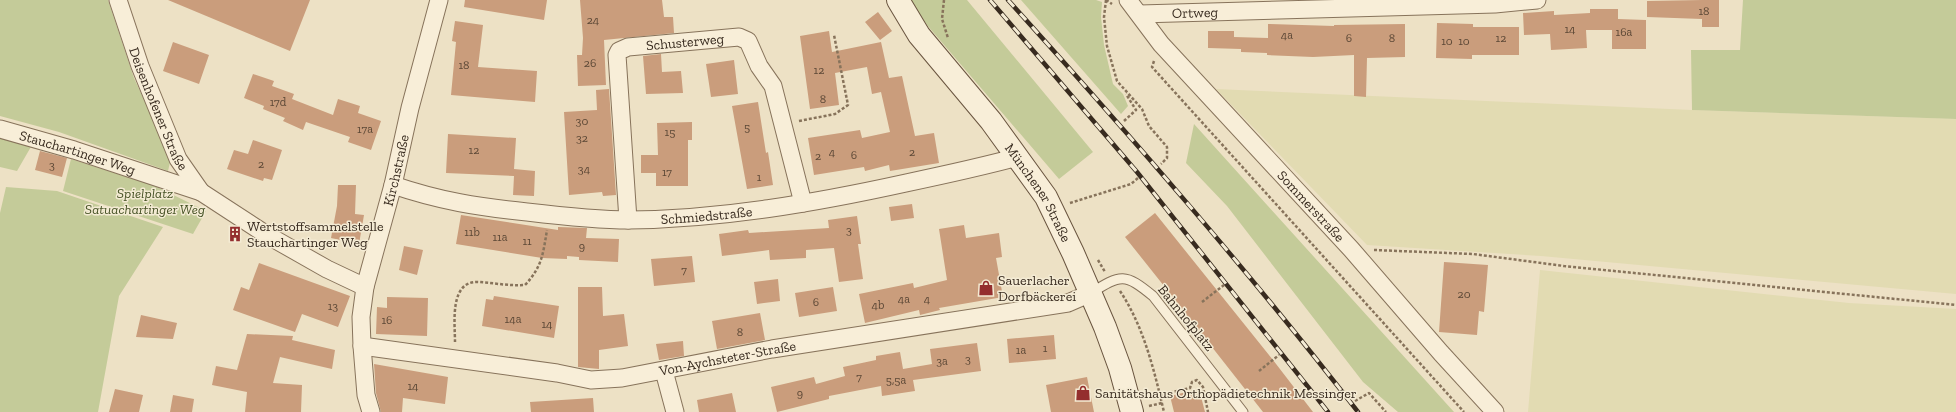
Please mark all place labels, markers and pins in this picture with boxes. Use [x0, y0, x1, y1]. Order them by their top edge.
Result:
place label: Wertstoffsammelstelle Stauchartinger Weg [247, 218, 384, 251]
building icon: Wertstoffsammelstelle Stauchartinger Weg [226, 225, 244, 243]
place label: Sauerlacher Dorfbäckerei [998, 272, 1076, 305]
shop icon: Sauerlacher Dorfbäckerei [977, 279, 995, 297]
shop icon: Sanitätshaus Orthopädietechnik Messinger [1074, 384, 1092, 402]
place label: Sanitätshaus Orthopädietechnik Messinger [1095, 385, 1357, 402]

